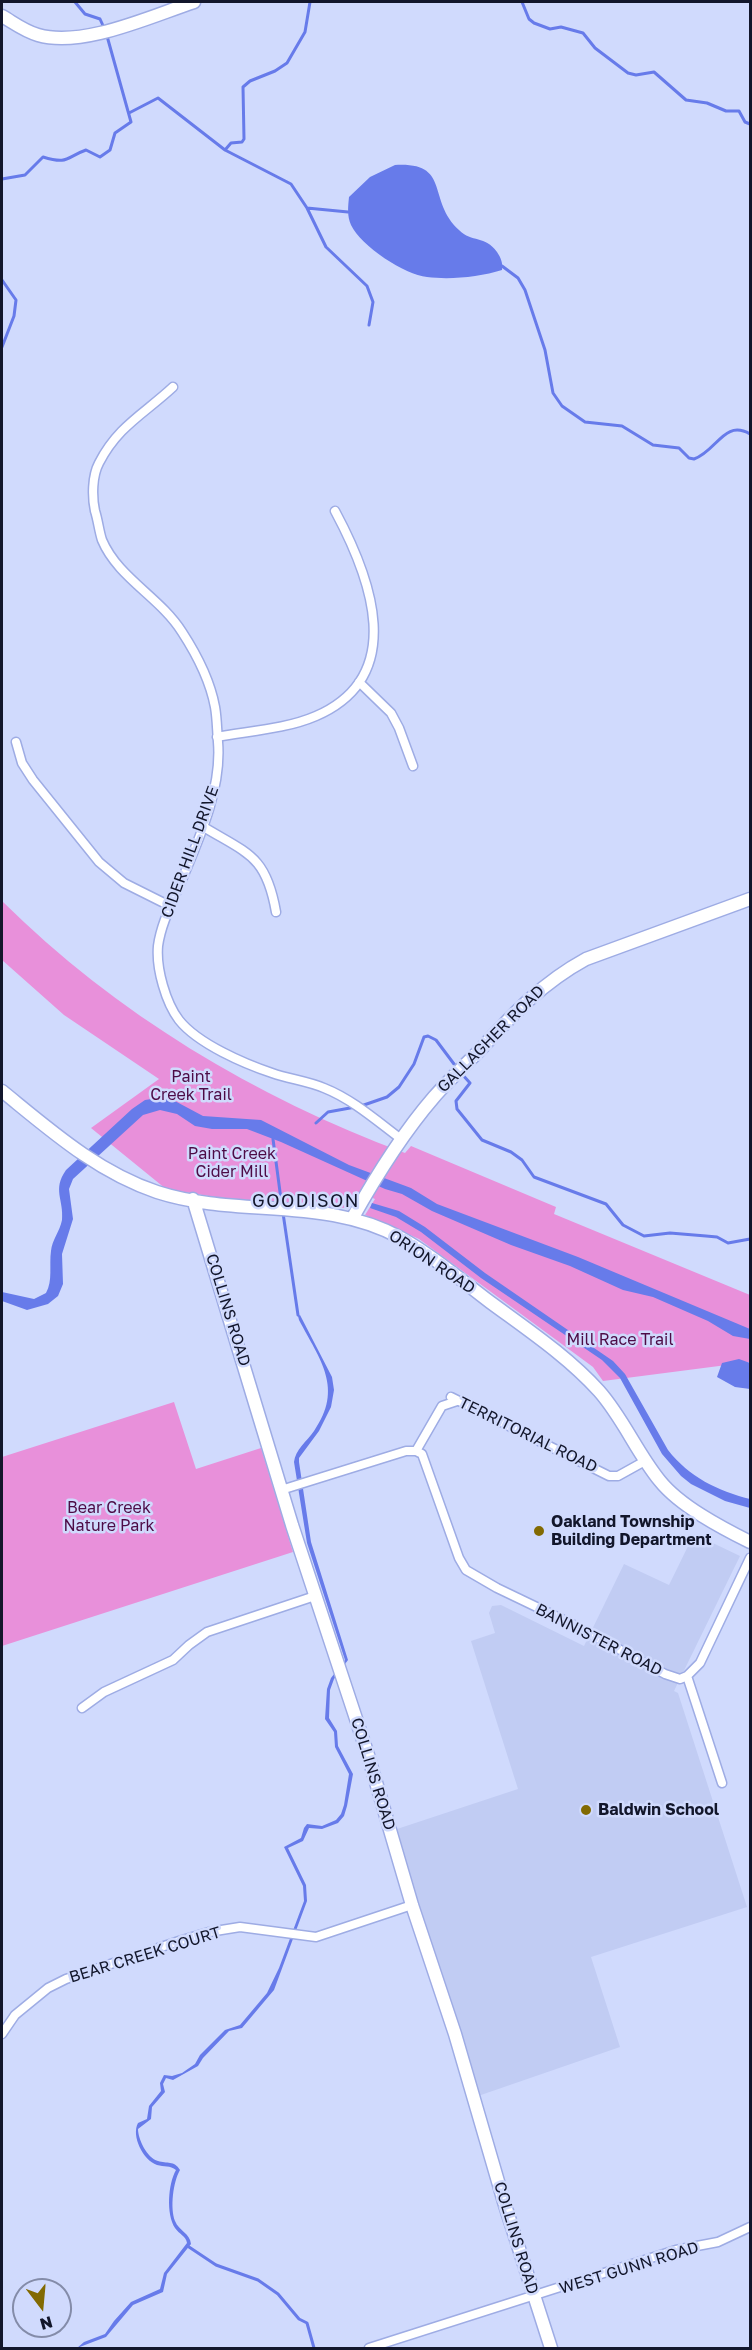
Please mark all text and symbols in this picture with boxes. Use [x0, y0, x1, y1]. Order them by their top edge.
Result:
street label: CIDER HILL DRIVE [157, 784, 223, 920]
street label: GALLAGHER ROAD [434, 982, 548, 1096]
park label: Paint Creek Trail [150, 1067, 232, 1105]
park label: Paint Creek Cider Mill [188, 1144, 276, 1182]
district label: GOODISON [252, 1190, 360, 1212]
street label: ORION ROAD [385, 1226, 479, 1298]
street label: COLLINS ROAD [202, 1251, 254, 1369]
park label: Mill Race Trail [566, 1330, 674, 1350]
street label: TERRITORIAL ROAD [455, 1393, 601, 1477]
park label: Bear Creek Nature Park [63, 1498, 155, 1536]
place label: Oakland Township Building Department [551, 1512, 712, 1550]
marker: Oakland Township Building Department [532, 1524, 546, 1538]
street label: BANNISTER ROAD [533, 1600, 665, 1680]
street label: COLLINS ROAD [347, 1715, 399, 1833]
place label: Baldwin School [598, 1800, 719, 1820]
marker: Baldwin School [579, 1803, 593, 1817]
street label: BEAR CREEK COURT [67, 1923, 223, 1987]
street label: COLLINS ROAD [490, 2179, 542, 2297]
street label: WEST GUNN ROAD [557, 2238, 701, 2298]
north arrow [12, 2278, 72, 2338]
text: N [38, 2312, 55, 2335]

